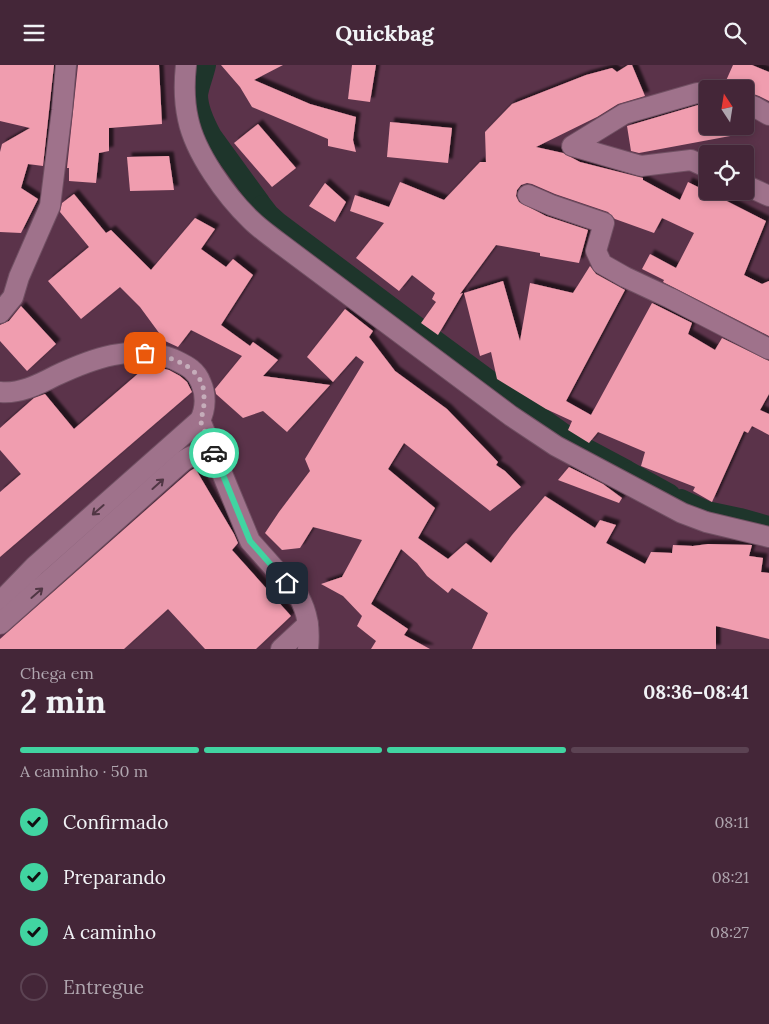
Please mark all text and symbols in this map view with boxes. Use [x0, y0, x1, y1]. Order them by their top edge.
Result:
icon: menu [20, 19, 48, 47]
text: Quickbag [335, 19, 434, 47]
icon: search [721, 19, 749, 47]
north arrow [699, 80, 754, 135]
map controls [699, 80, 754, 200]
button: locate [699, 145, 754, 200]
pin [124, 332, 166, 374]
icon: bag [131, 339, 159, 367]
courier [189, 428, 239, 478]
icon: car [200, 439, 228, 467]
one-way arrow [151, 478, 164, 490]
one-way arrow [92, 504, 105, 516]
pin [266, 562, 308, 604]
icon: home [273, 569, 301, 597]
one-way arrow [30, 587, 43, 598]
text: Chega em [20, 663, 94, 683]
text: 08:36–08:41 [643, 680, 749, 704]
text: 2 min [20, 681, 106, 722]
text: A caminho · 50 m [20, 761, 148, 781]
icon: check [20, 808, 48, 836]
text: Confirmado [63, 810, 168, 834]
text: 08:11 [714, 812, 749, 832]
icon: check [20, 863, 48, 891]
text: Preparando [63, 865, 166, 889]
text: 08:21 [712, 867, 749, 887]
icon: check [20, 918, 48, 946]
text: A caminho [63, 920, 156, 944]
text: 08:27 [710, 922, 749, 942]
text: Entregue [63, 975, 144, 999]

